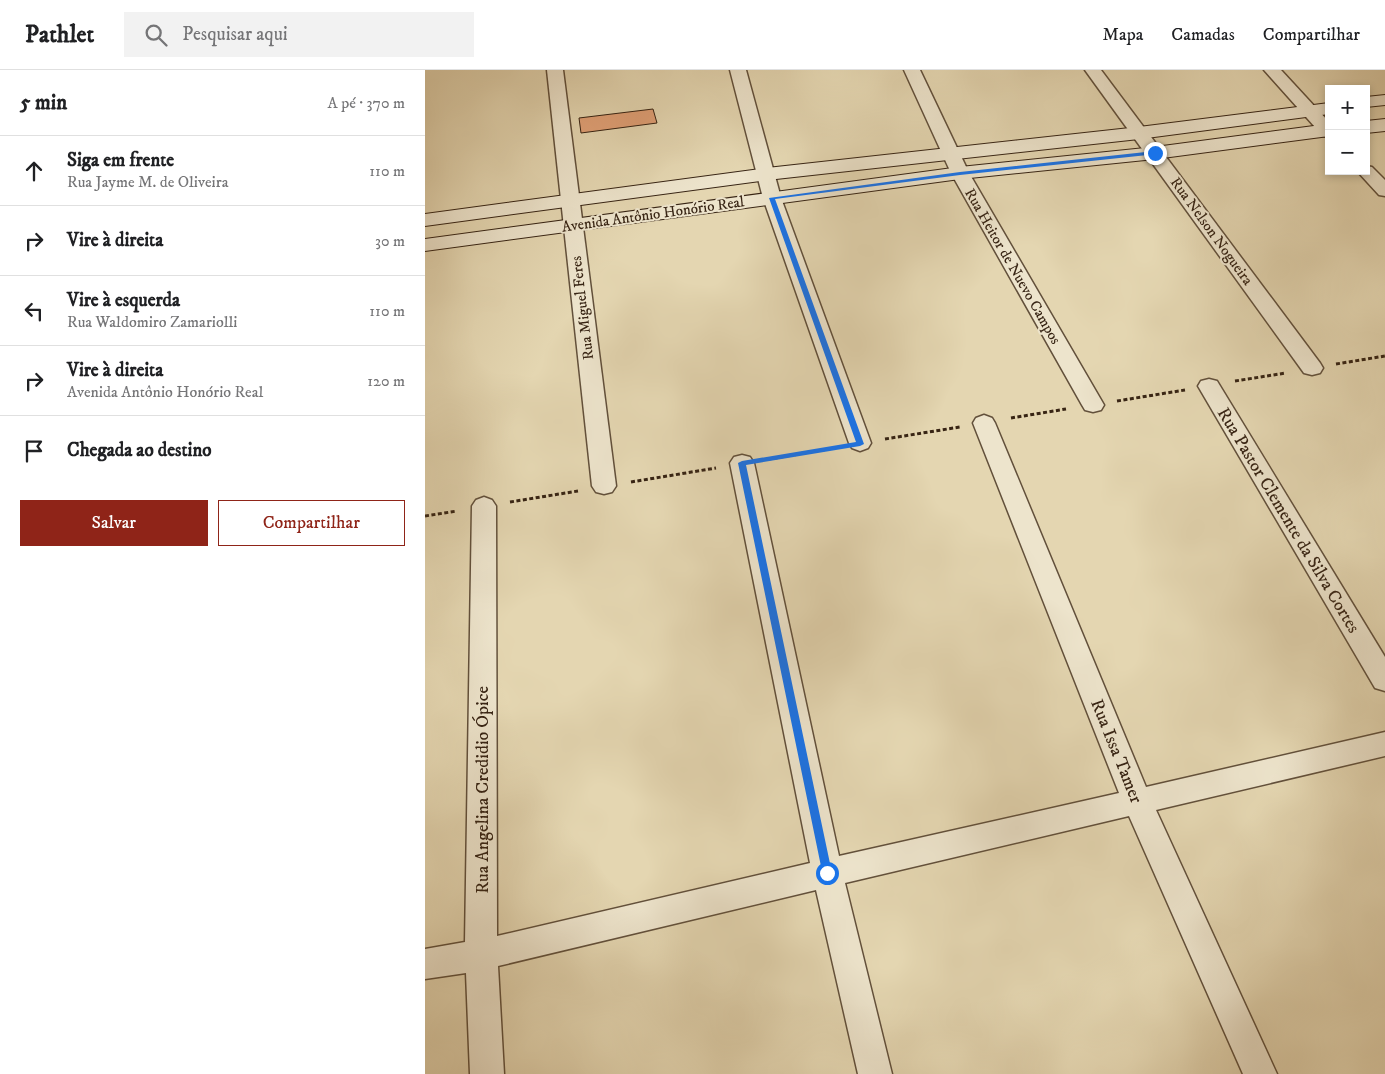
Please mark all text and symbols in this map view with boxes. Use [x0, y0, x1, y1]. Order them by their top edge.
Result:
search box [124, 12, 474, 57]
text: Pathlet [25, 20, 94, 50]
icon: search [142, 21, 170, 49]
text: Pesquisar aqui [182, 23, 288, 46]
text: Mapa [1103, 24, 1143, 46]
text: Camadas [1171, 24, 1235, 46]
text: Compartilhar [1263, 24, 1360, 46]
map controls [1325, 85, 1370, 175]
button: + [1325, 85, 1370, 130]
text: 5 min [20, 90, 67, 116]
text: A pé · 370 m [328, 93, 405, 113]
button: − [1325, 130, 1370, 175]
route end [1144, 142, 1167, 165]
text: Siga em frente [67, 149, 174, 172]
icon: ahead [20, 157, 48, 185]
text: 110 m [369, 161, 405, 181]
text: Rua Jayme M. de Oliveira [67, 172, 229, 192]
street label: Rua Nelson Nogueira [1166, 174, 1257, 289]
street label: Rua Heitor de Nuevo Campos [960, 185, 1065, 348]
street label: Avenida Antônio Honório Real [561, 192, 746, 237]
icon: right [20, 227, 48, 255]
text: Vire à direita [67, 229, 163, 252]
text: 30 m [375, 231, 405, 251]
street label: Rua Miguel Feres [567, 255, 598, 361]
text: Vire à esquerda [67, 289, 180, 312]
icon: left [20, 297, 48, 325]
text: 110 m [369, 301, 405, 321]
text: Rua Waldomiro Zamariolli [67, 312, 237, 332]
text: Vire à direita [67, 359, 163, 382]
icon: right [20, 367, 48, 395]
text: 120 m [367, 371, 405, 391]
text: Avenida Antônio Honório Real [67, 382, 263, 402]
street label: Rua Pastor Clemente da Silva Cortes [1212, 404, 1364, 637]
icon: arrive [20, 437, 48, 465]
text: Chegada ao destino [67, 439, 212, 462]
button: Salvar [20, 500, 208, 546]
button: Compartilhar [218, 500, 405, 546]
street label: Rua Angelina Credidio Ópice [472, 686, 494, 894]
street label: Rua Issa Tamer [1085, 696, 1147, 807]
route start [816, 862, 839, 885]

